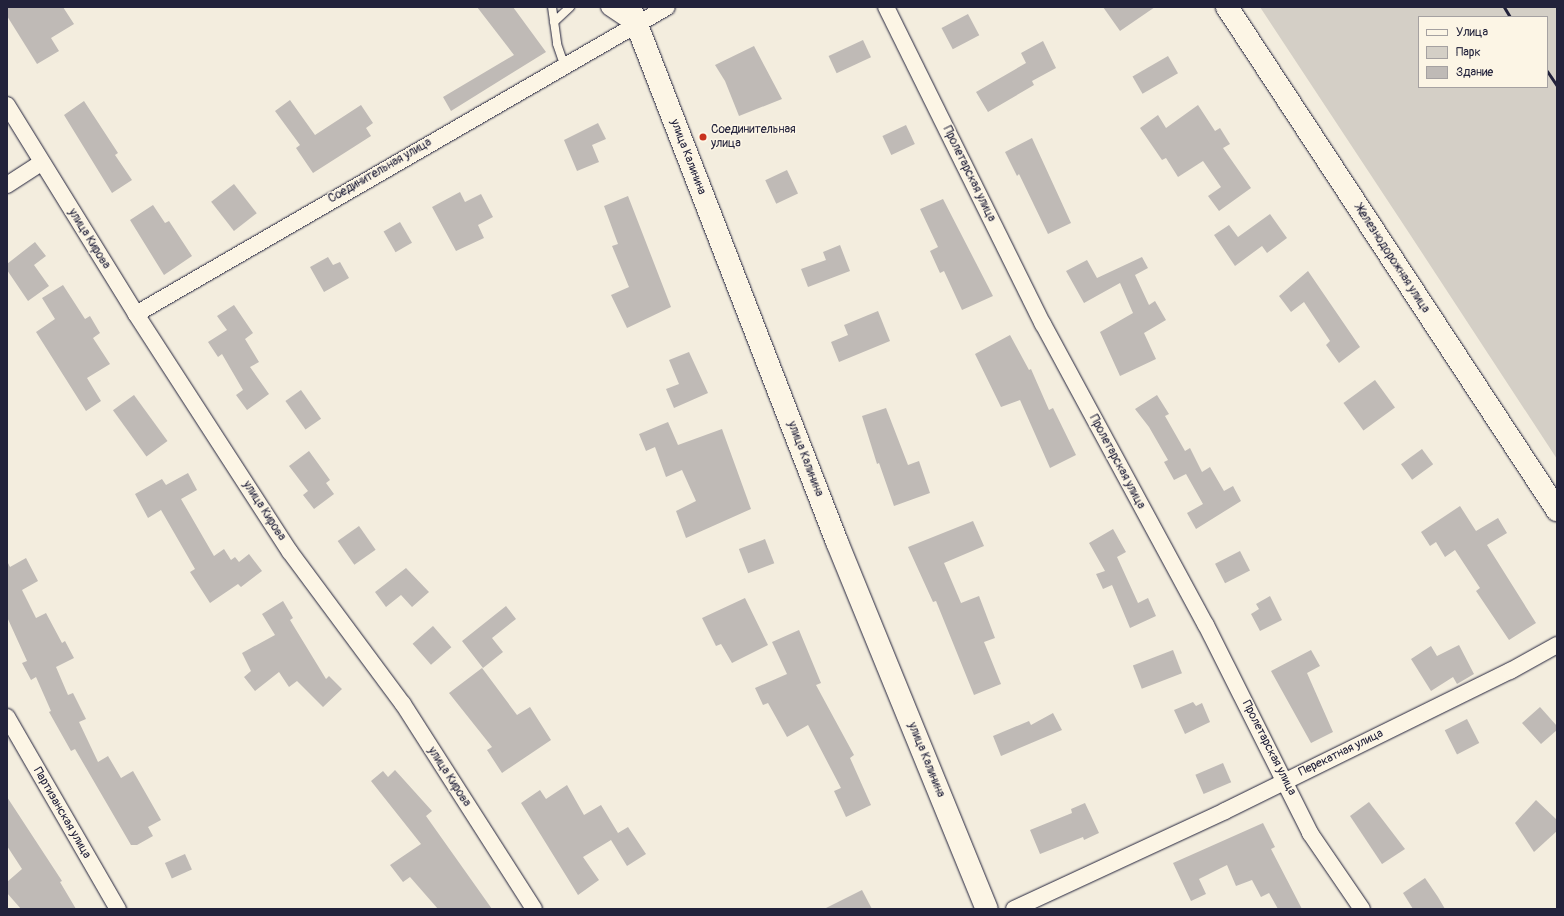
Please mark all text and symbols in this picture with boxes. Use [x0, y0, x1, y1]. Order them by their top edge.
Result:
legend [1418, 16, 1548, 88]
text: Улица [1456, 25, 1488, 40]
text: Парк [1456, 45, 1481, 60]
text: Здание [1456, 65, 1493, 80]
street label: улица Калинина [667, 117, 709, 197]
place label: Соединительная улица [711, 123, 796, 151]
street label: Пролетарская улица [940, 124, 998, 224]
marker: Соединительная улица [698, 132, 708, 142]
street label: Соединительная улица [326, 135, 434, 207]
street label: Железнодорожная улица [1351, 202, 1433, 316]
street label: улица Кирова [65, 206, 113, 272]
street label: Пролетарская улица [1086, 412, 1148, 512]
street label: улица Калинина [784, 419, 826, 499]
street label: улица Кирова [239, 478, 289, 544]
street label: Пролетарская улица [1239, 698, 1299, 798]
street label: улица Калинина [904, 720, 948, 800]
street label: Перекатная улица [1296, 726, 1386, 780]
street label: улица Кирова [424, 744, 474, 810]
street label: Партизанская улица [30, 765, 94, 861]

